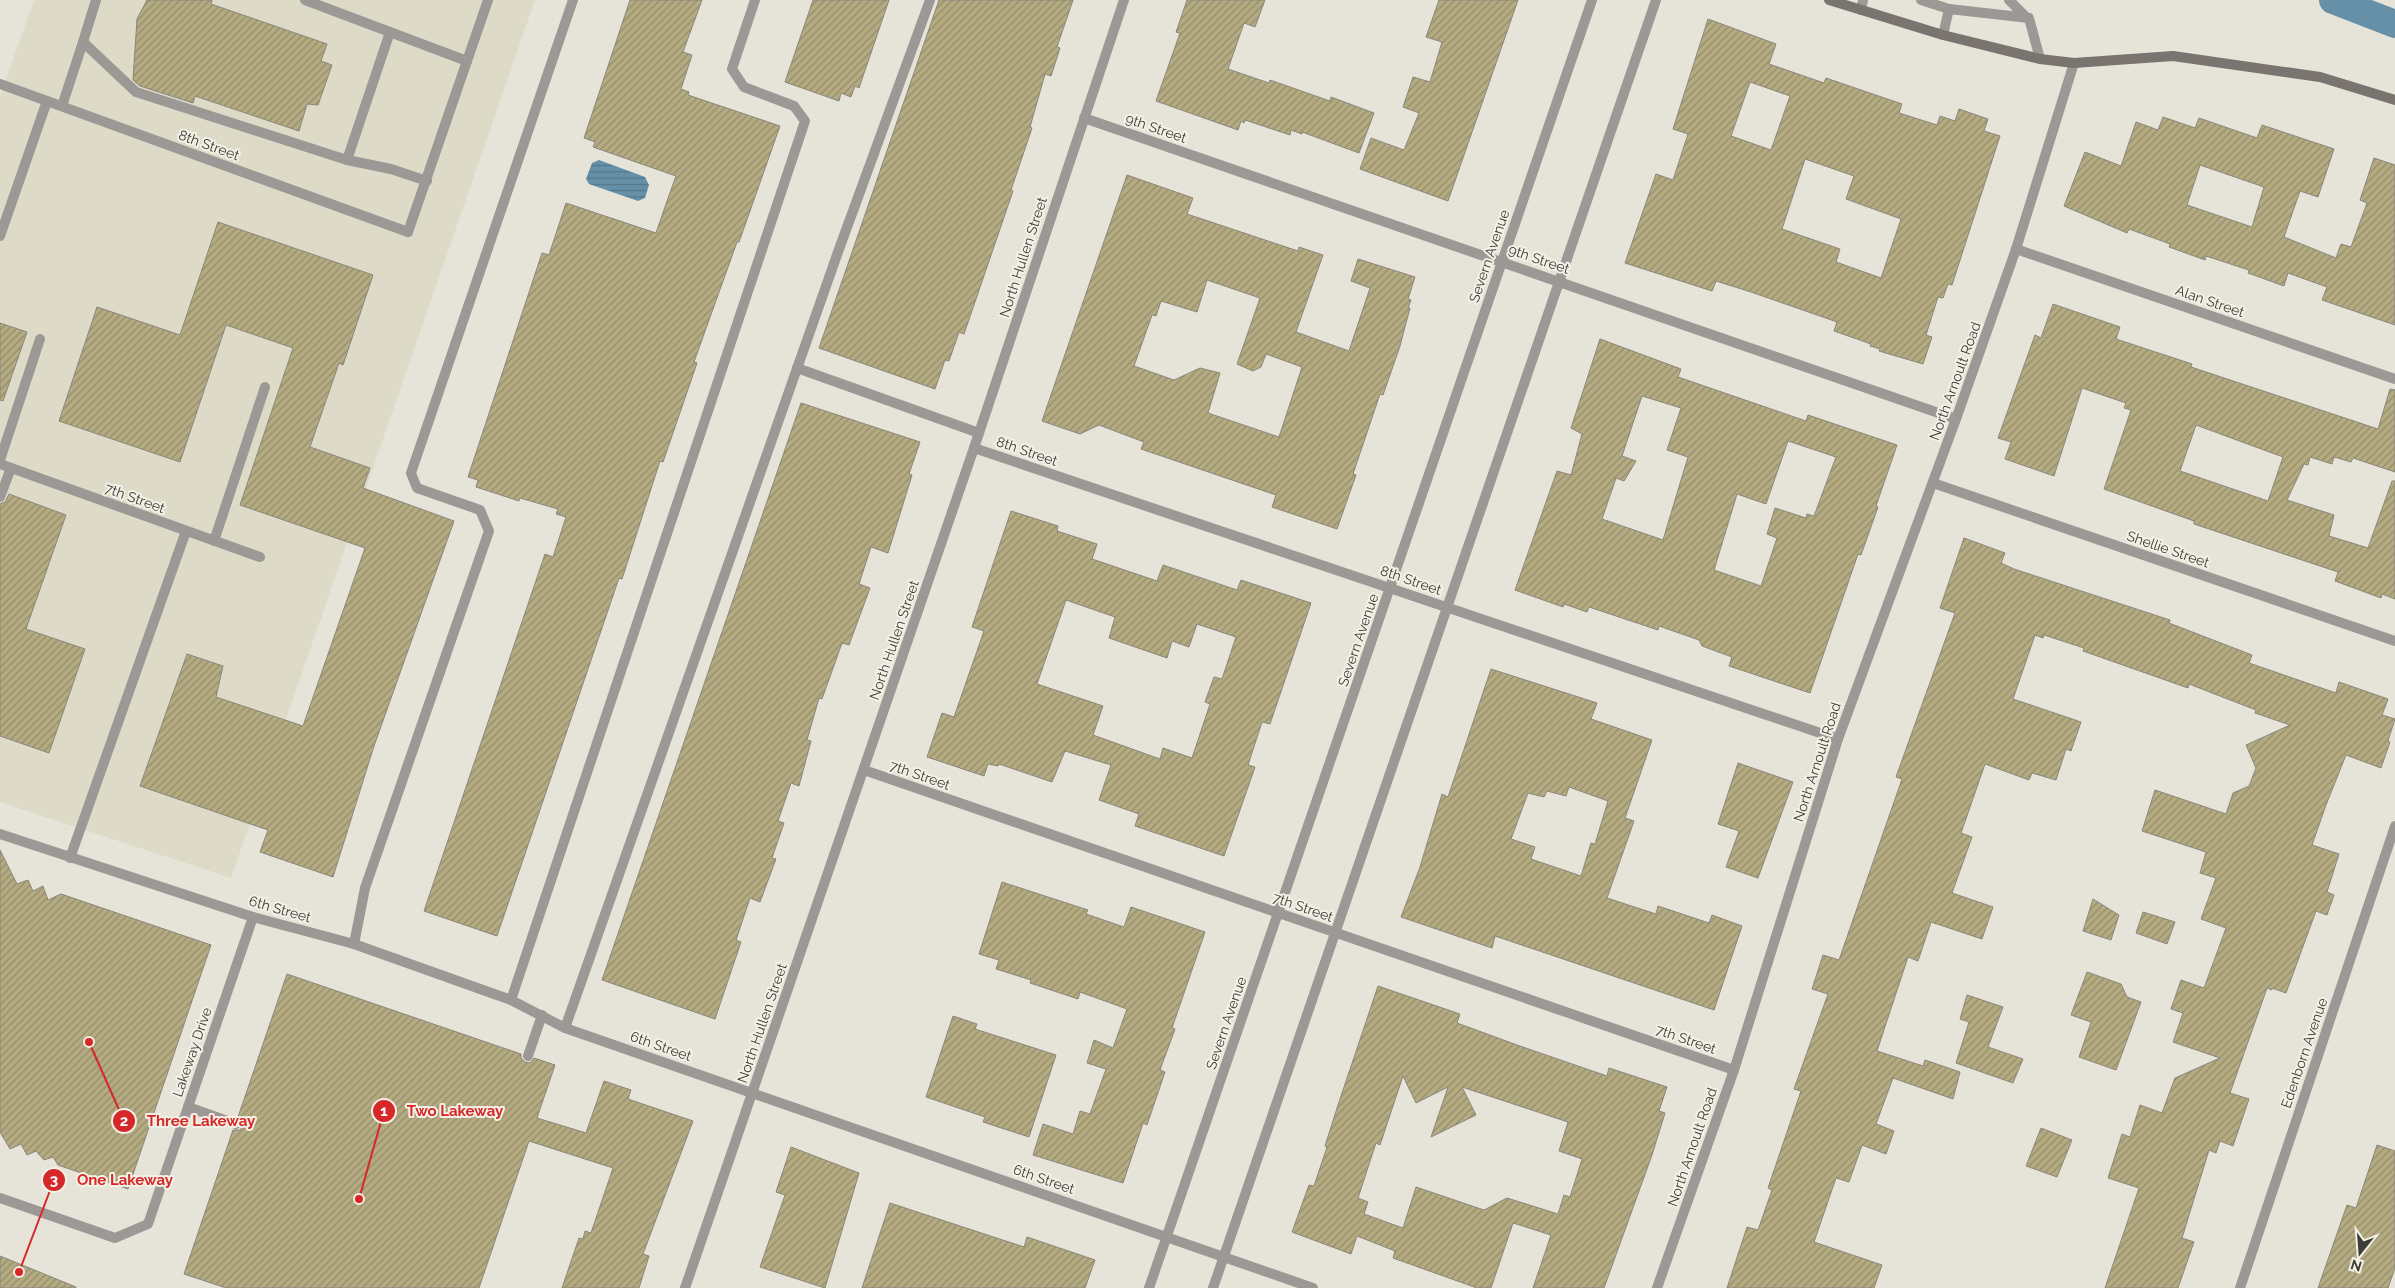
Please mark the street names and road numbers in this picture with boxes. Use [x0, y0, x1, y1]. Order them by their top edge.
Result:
street label: 9th Street [1123, 110, 1189, 146]
street label: 8th Street [176, 127, 242, 163]
street label: North Hullen Street [996, 195, 1050, 319]
street label: Severn Avenue [1466, 207, 1512, 305]
street label: 9th Street [1506, 241, 1572, 277]
street label: Alan Street [2174, 282, 2247, 320]
street label: North Arnoult Road [1926, 320, 1984, 442]
street label: 8th Street [994, 433, 1060, 469]
street label: 7th Street [103, 480, 167, 516]
street label: Shellie Street [2125, 527, 2212, 571]
street label: 8th Street [1378, 562, 1444, 598]
street label: North Hullen Street [866, 578, 922, 702]
street label: Severn Avenue [1335, 591, 1381, 689]
street label: North Arnoult Road [1790, 700, 1844, 824]
street label: 7th Street [888, 757, 953, 793]
street label: 7th Street [1271, 889, 1336, 925]
street label: 6th Street [247, 893, 313, 926]
street label: North Hullen Street [734, 961, 790, 1085]
street label: Severn Avenue [1203, 974, 1249, 1072]
street label: Edenborn Avenue [2278, 996, 2330, 1110]
street label: Lakeway Drive [169, 1005, 215, 1099]
street label: 7th Street [1654, 1021, 1719, 1057]
street label: 6th Street [628, 1028, 694, 1064]
street label: North Arnoult Road [1664, 1085, 1720, 1209]
street label: 6th Street [1011, 1161, 1077, 1197]

